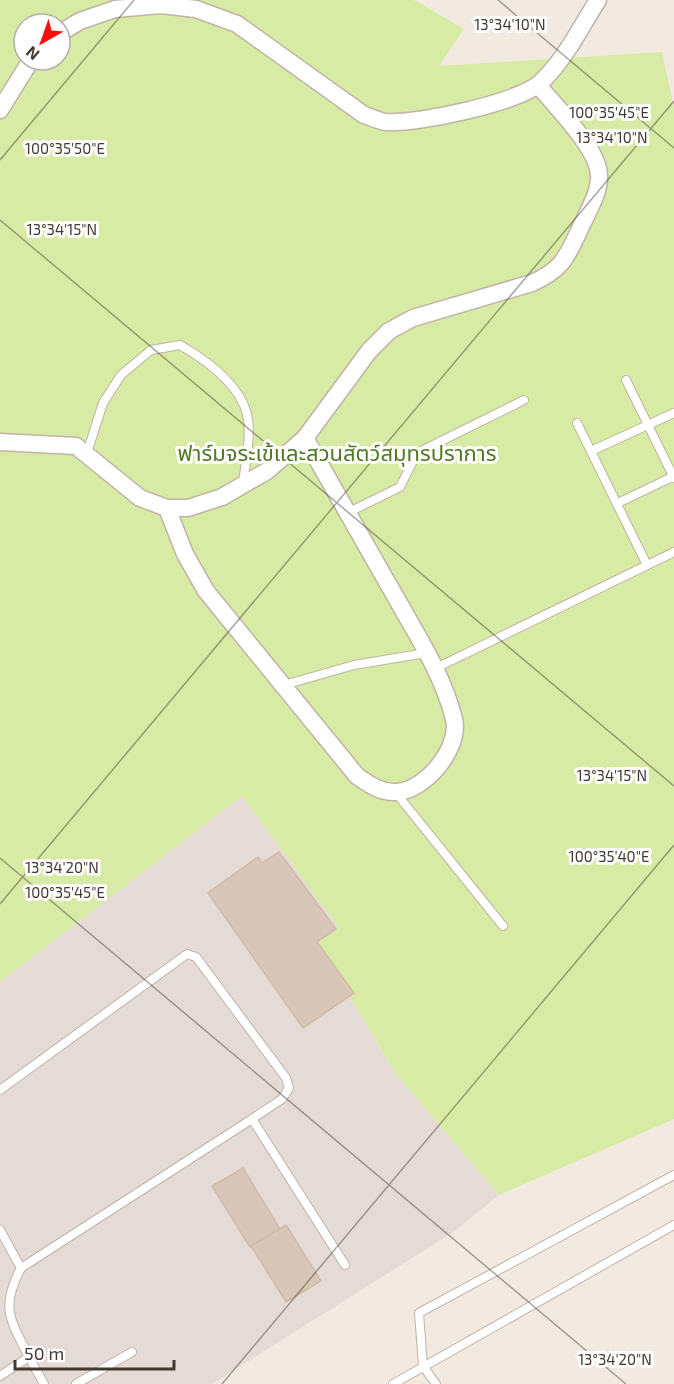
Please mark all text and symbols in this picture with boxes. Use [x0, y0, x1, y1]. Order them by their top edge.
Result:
north arrow [12, 12, 72, 72]
text: 13°34'10"N [474, 15, 546, 33]
text: N [22, 43, 43, 65]
text: 100°35'45"E [569, 103, 649, 121]
text: 13°34'10"N [576, 128, 648, 146]
text: 100°35'50"E [25, 139, 105, 157]
text: 13°34'15"N [27, 220, 97, 238]
park label: ฟาร์มจระเข้และสวนสัตว์สมุทรปราการ [178, 439, 496, 467]
text: 13°34'15"N [577, 766, 647, 784]
text: 100°35'40"E [569, 847, 649, 865]
text: 13°34'20"N [25, 858, 99, 876]
text: 100°35'45"E [25, 883, 105, 901]
scale bar [15, 1333, 174, 1371]
text: 50 m [24, 1342, 64, 1364]
text: 13°34'20"N [578, 1350, 652, 1368]

